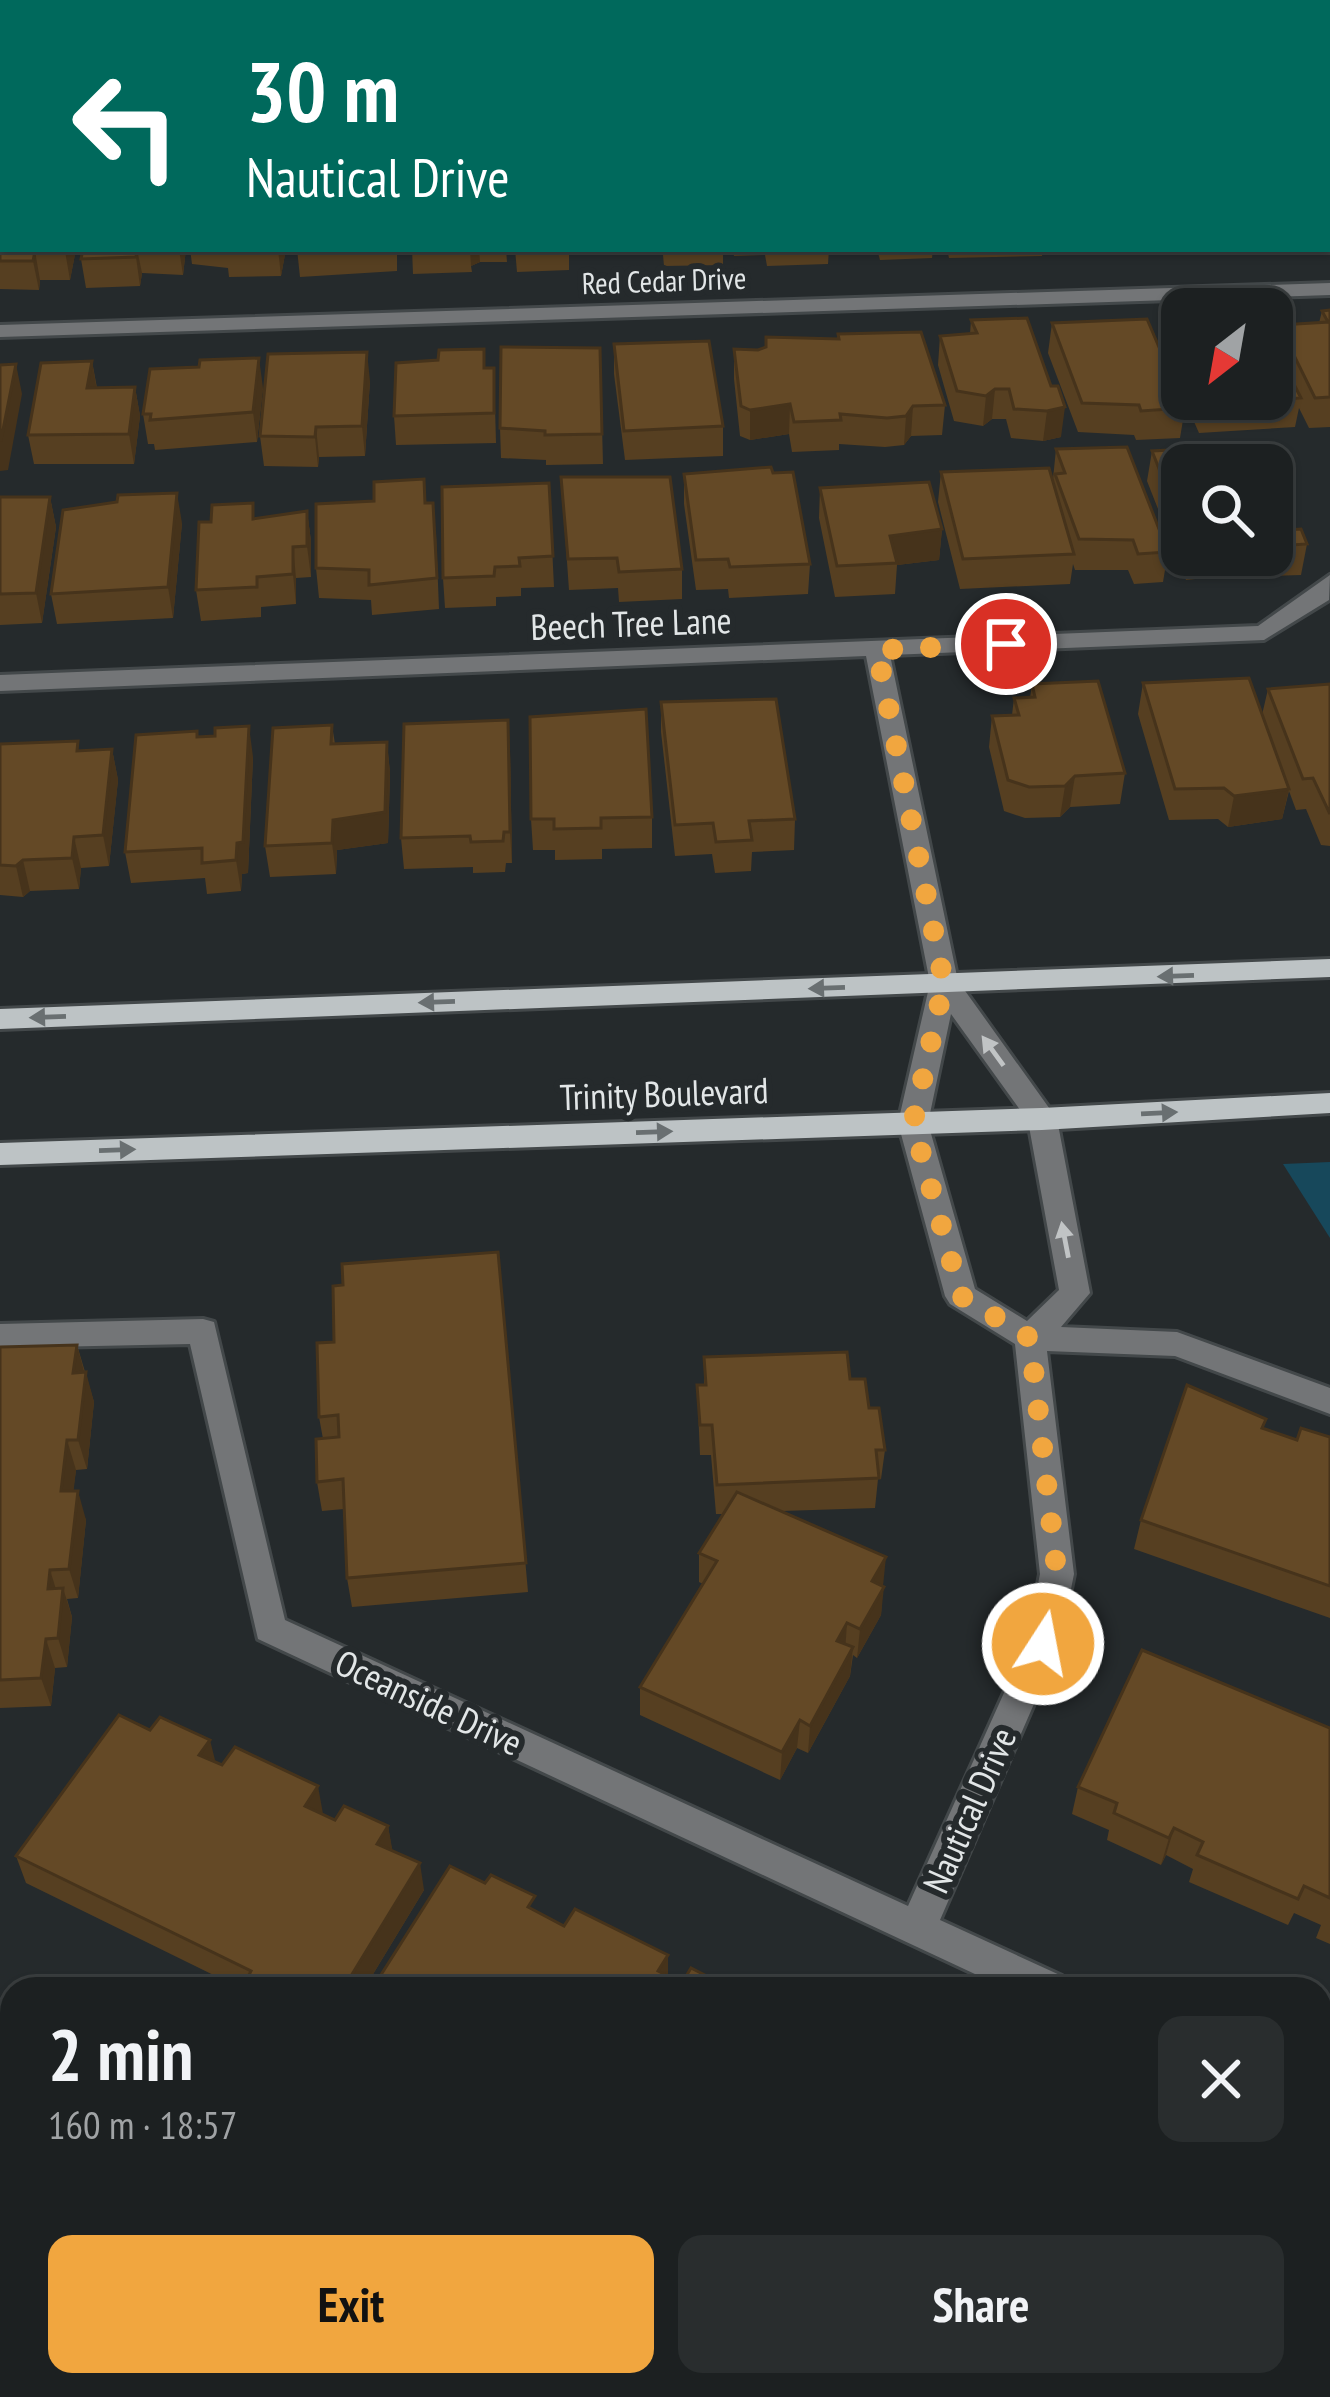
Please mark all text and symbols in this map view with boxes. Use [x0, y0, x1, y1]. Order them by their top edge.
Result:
text: 30 m [246, 36, 399, 145]
icon: left [48, 48, 204, 204]
text: Nautical Drive [246, 142, 510, 212]
street label: Red Cedar Drive [581, 258, 747, 302]
north arrow [1161, 288, 1293, 420]
map controls [1161, 288, 1293, 576]
button: search [1161, 444, 1293, 576]
pin [955, 593, 1057, 695]
street label: Beech Tree Lane [530, 596, 732, 650]
icon: arrive [973, 611, 1039, 677]
one-way arrow [1156, 966, 1194, 985]
one-way arrow [807, 978, 845, 997]
one-way arrow [417, 993, 455, 1012]
one-way arrow [28, 1008, 66, 1027]
one-way arrow [982, 1035, 1005, 1067]
street label: Trinity Boulevard [559, 1066, 769, 1120]
one-way arrow [1141, 1103, 1178, 1122]
one-way arrow [636, 1122, 674, 1141]
one-way arrow [99, 1141, 137, 1160]
one-way arrow [1055, 1221, 1074, 1259]
position arrow [980, 1581, 1106, 1707]
street label: Oceanside Drive [328, 1638, 530, 1766]
street label: Nautical Drive [912, 1720, 1026, 1900]
text: 2 min [48, 2007, 193, 2100]
button: close [1158, 2016, 1284, 2142]
text: 160 m · 18:57 [48, 2099, 237, 2150]
button: Exit [48, 2235, 654, 2373]
button: Share [678, 2235, 1284, 2373]

